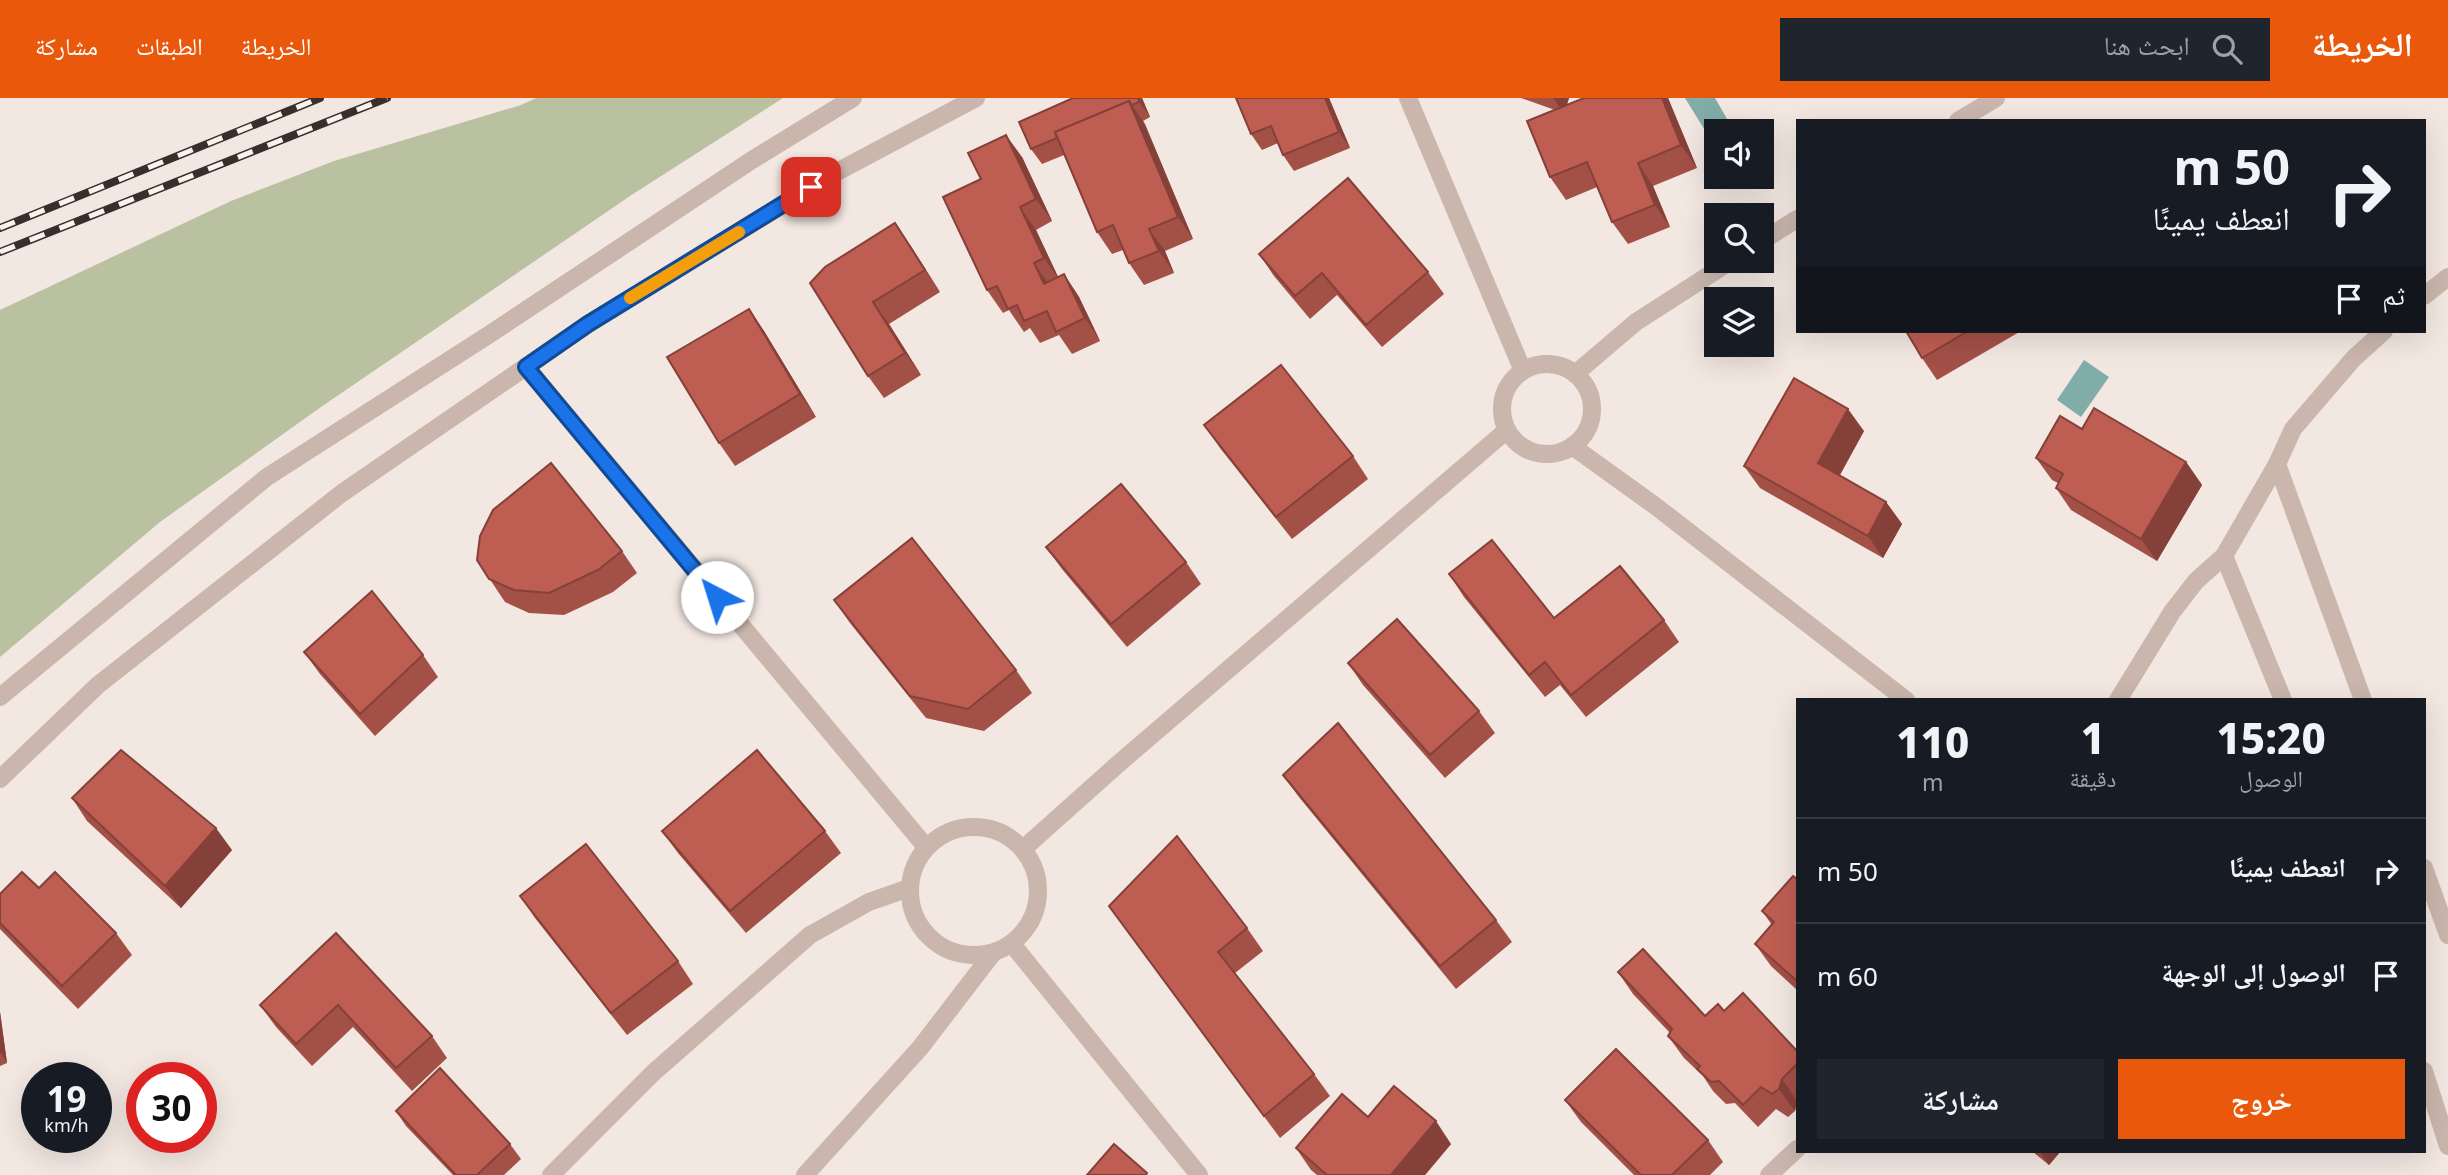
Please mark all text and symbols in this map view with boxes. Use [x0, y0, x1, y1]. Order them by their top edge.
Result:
search box [1780, 18, 2270, 81]
text: الخريطة [2312, 21, 2413, 66]
text: ابحث هنا [2104, 27, 2190, 63]
text: مشاركة [35, 29, 98, 62]
text: الطبقات [136, 29, 203, 62]
text: الخريطة [241, 29, 311, 62]
icon: search [2208, 30, 2246, 68]
map controls [1704, 119, 1774, 357]
button: sound [1704, 119, 1774, 189]
text: 50 m [2173, 133, 2290, 199]
icon: right [2314, 147, 2405, 238]
pin [781, 157, 841, 217]
icon: arrive [792, 168, 830, 206]
text: انعطف يمينًا [2153, 196, 2290, 239]
button: search [1704, 203, 1774, 273]
text: ثم [2382, 277, 2405, 313]
icon: arrive [2330, 280, 2368, 318]
button: layers [1704, 287, 1774, 357]
position arrow [680, 560, 754, 634]
text: 1 [2081, 709, 2105, 766]
text: 15:20 [2217, 709, 2326, 766]
text: 110 [1896, 713, 1969, 770]
text: دقيقة [2070, 762, 2116, 794]
text: الوصول [2239, 762, 2303, 794]
text: m [1922, 766, 1944, 798]
text: انعطف يمينًا [2229, 849, 2346, 885]
icon: right [2367, 852, 2405, 890]
text: 50 m [1817, 853, 1878, 889]
text: الوصول إلى الوجهة [2162, 954, 2346, 990]
icon: arrive [2367, 957, 2405, 995]
text: 60 m [1817, 958, 1878, 994]
button: مشاركة [1817, 1059, 2104, 1139]
button: خروج [2118, 1059, 2405, 1139]
speed limit sign: 30 [126, 1062, 217, 1153]
text: 19 [46, 1075, 87, 1122]
text: km/h [44, 1113, 89, 1137]

